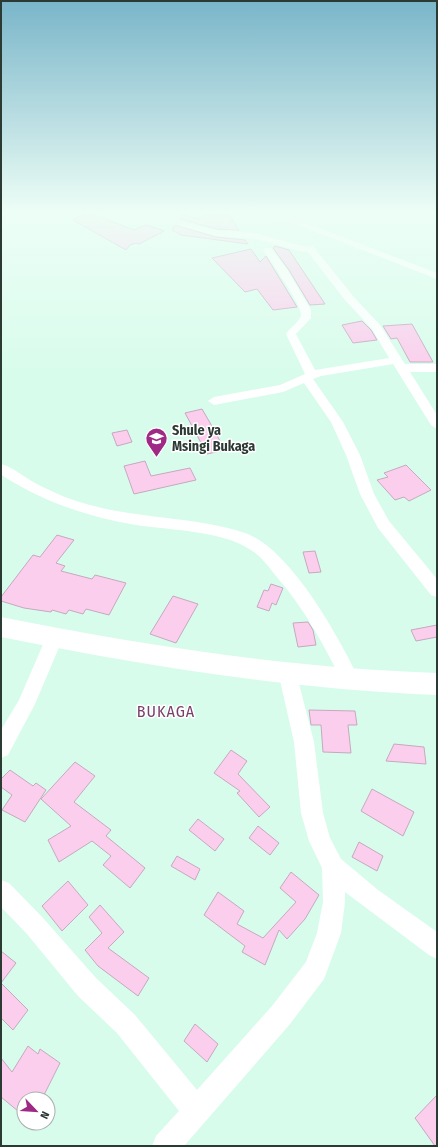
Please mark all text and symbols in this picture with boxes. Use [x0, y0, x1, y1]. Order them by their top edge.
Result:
place label: Shule ya Msingi Bukaga [172, 422, 255, 455]
school or university icon: Shule ya Msingi Bukaga [143, 425, 169, 458]
district label: BUKAGA [137, 702, 195, 721]
north arrow [16, 1091, 56, 1131]
text: N [37, 1109, 52, 1121]

